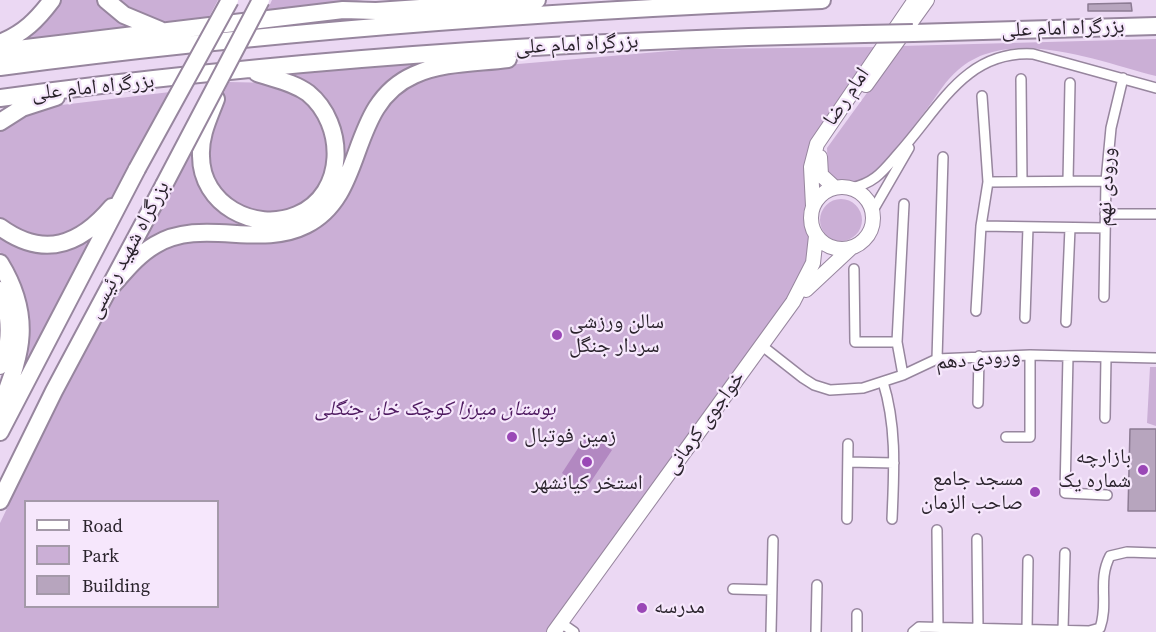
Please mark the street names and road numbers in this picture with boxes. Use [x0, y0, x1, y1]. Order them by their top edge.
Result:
street label: بزرگراه امام علی [1001, 14, 1125, 44]
street label: بزرگراه امام علی [515, 29, 639, 61]
street label: امام رضا [818, 63, 876, 131]
street label: بزرگراه امام علی [30, 69, 156, 107]
street label: ورودی نهم [1092, 147, 1122, 227]
street label: بزرگراه شهید رئیسی [82, 177, 176, 323]
street label: ورودی دهم [935, 344, 1021, 376]
street label: خواجوی کرمانی [659, 366, 751, 480]

